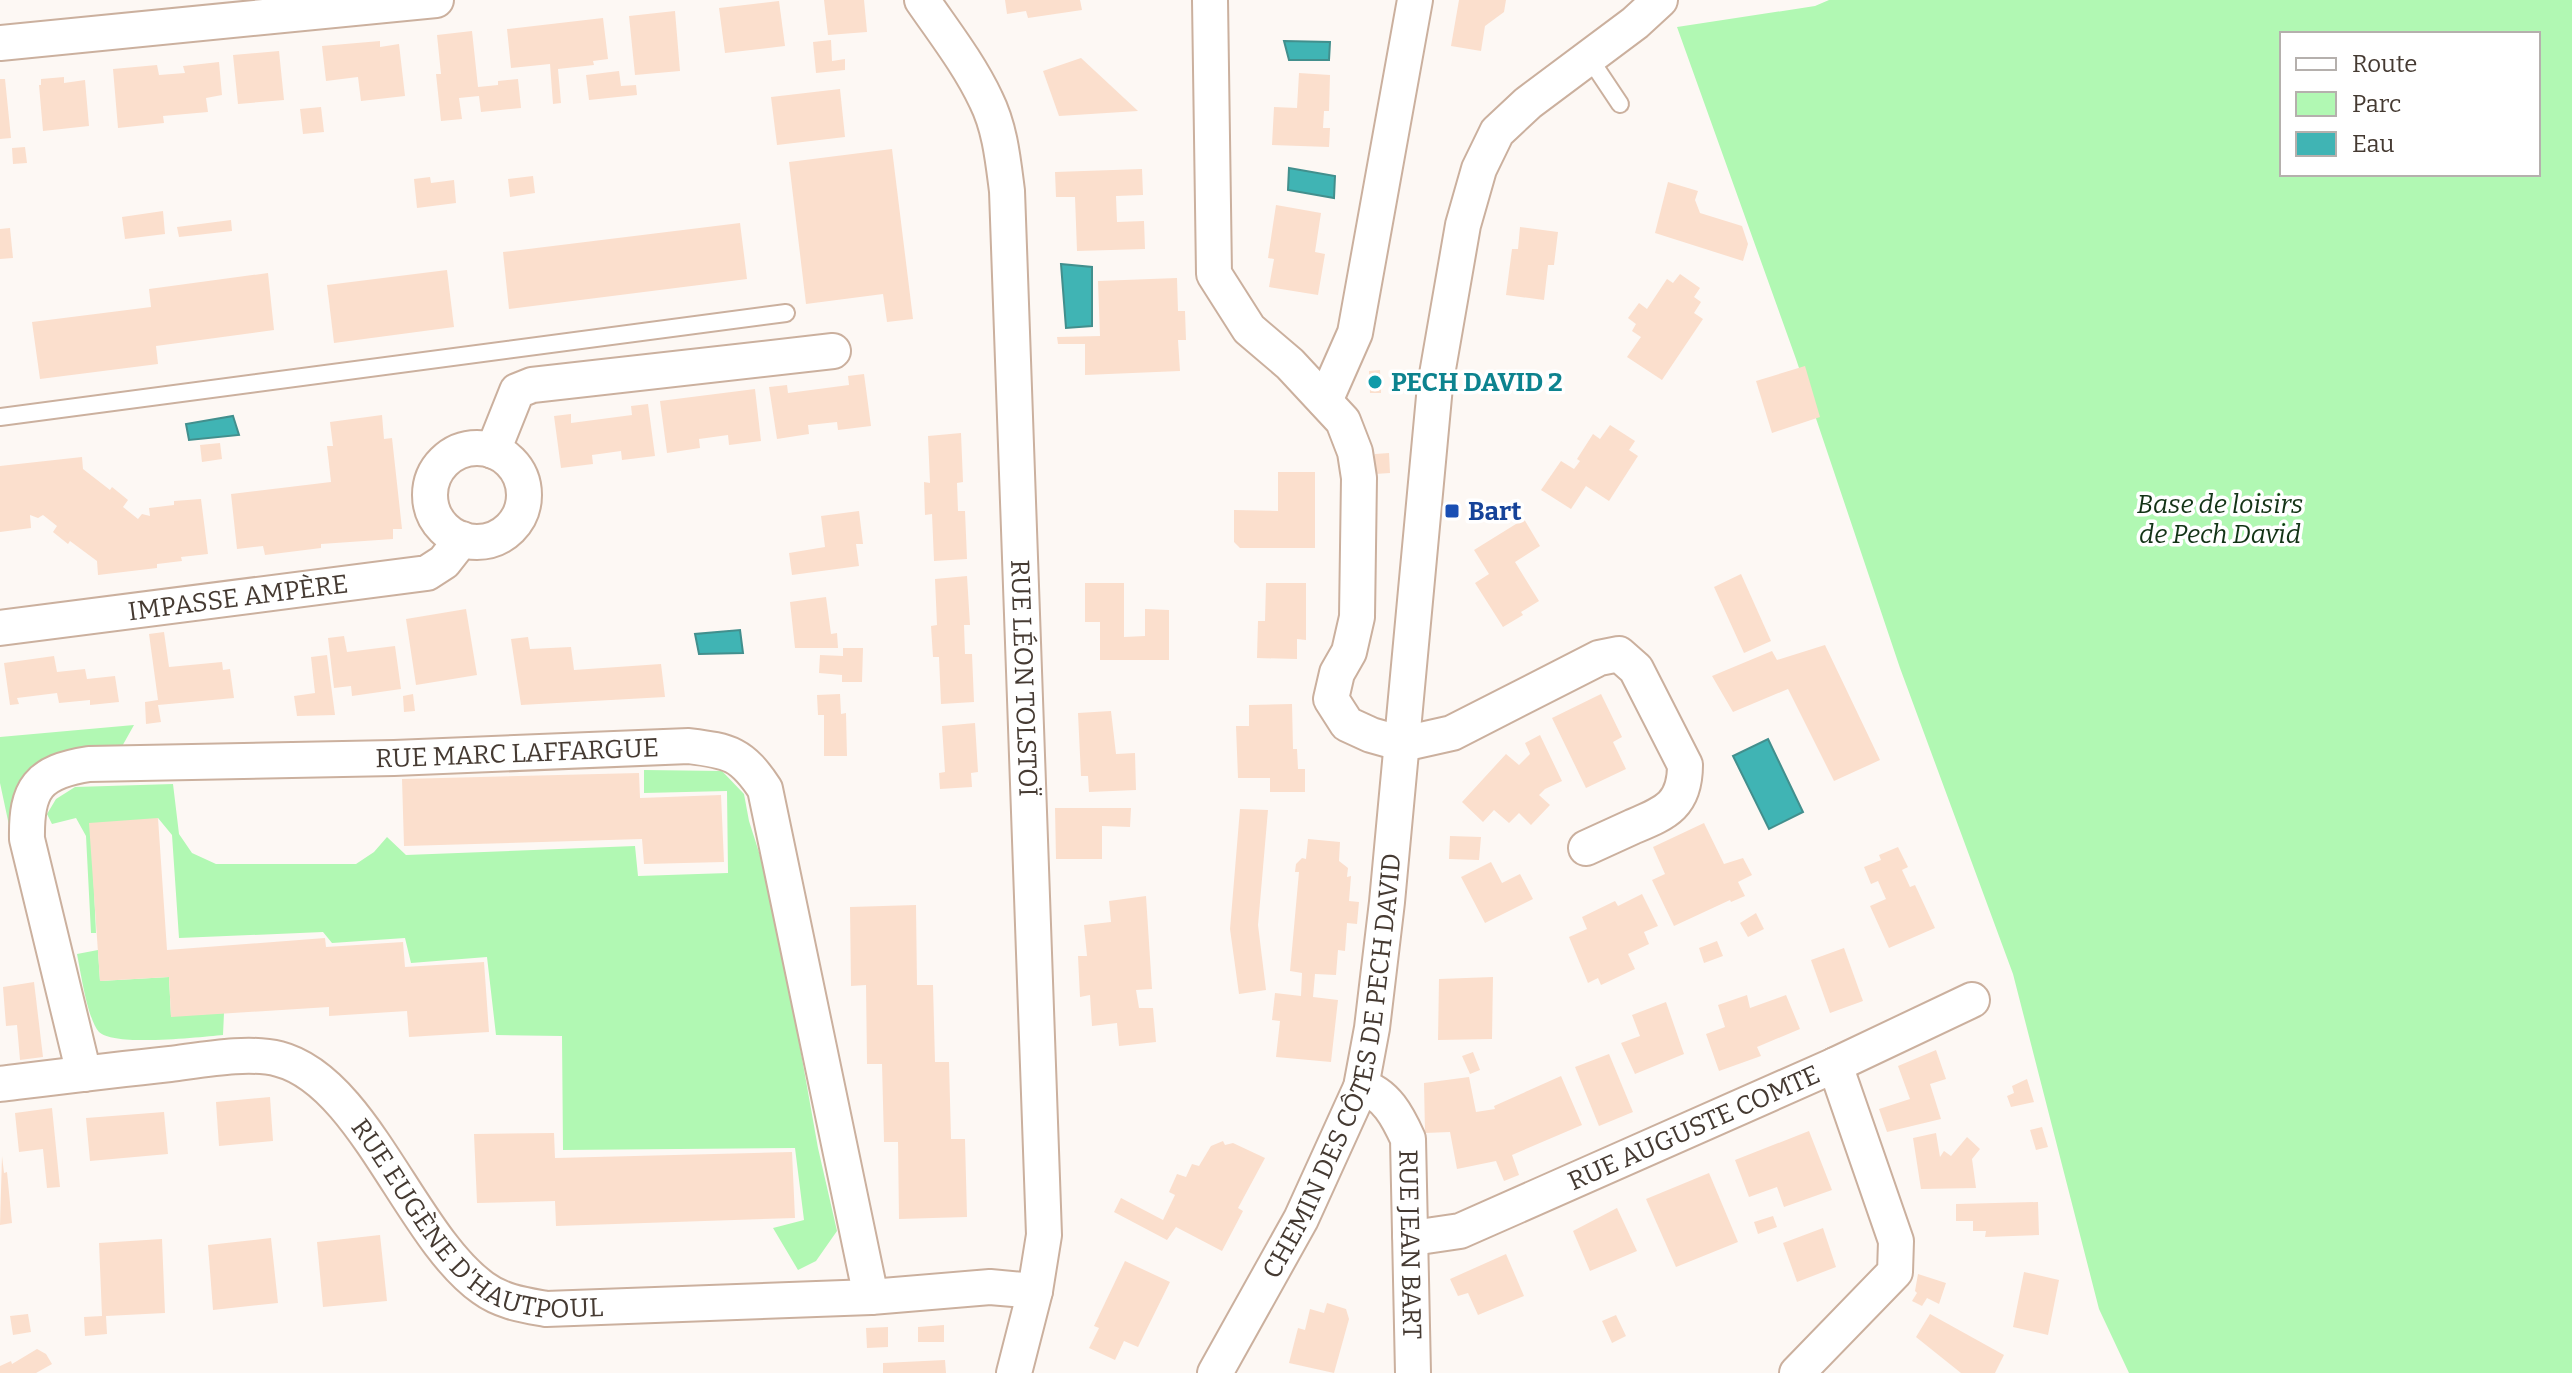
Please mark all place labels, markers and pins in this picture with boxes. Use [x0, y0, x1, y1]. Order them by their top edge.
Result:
place label: PECH DAVID 2 [1391, 367, 1563, 398]
marker: PECH DAVID 2 [1366, 373, 1384, 391]
place label: Bart [1468, 496, 1522, 527]
marker: Bart [1443, 502, 1461, 520]

